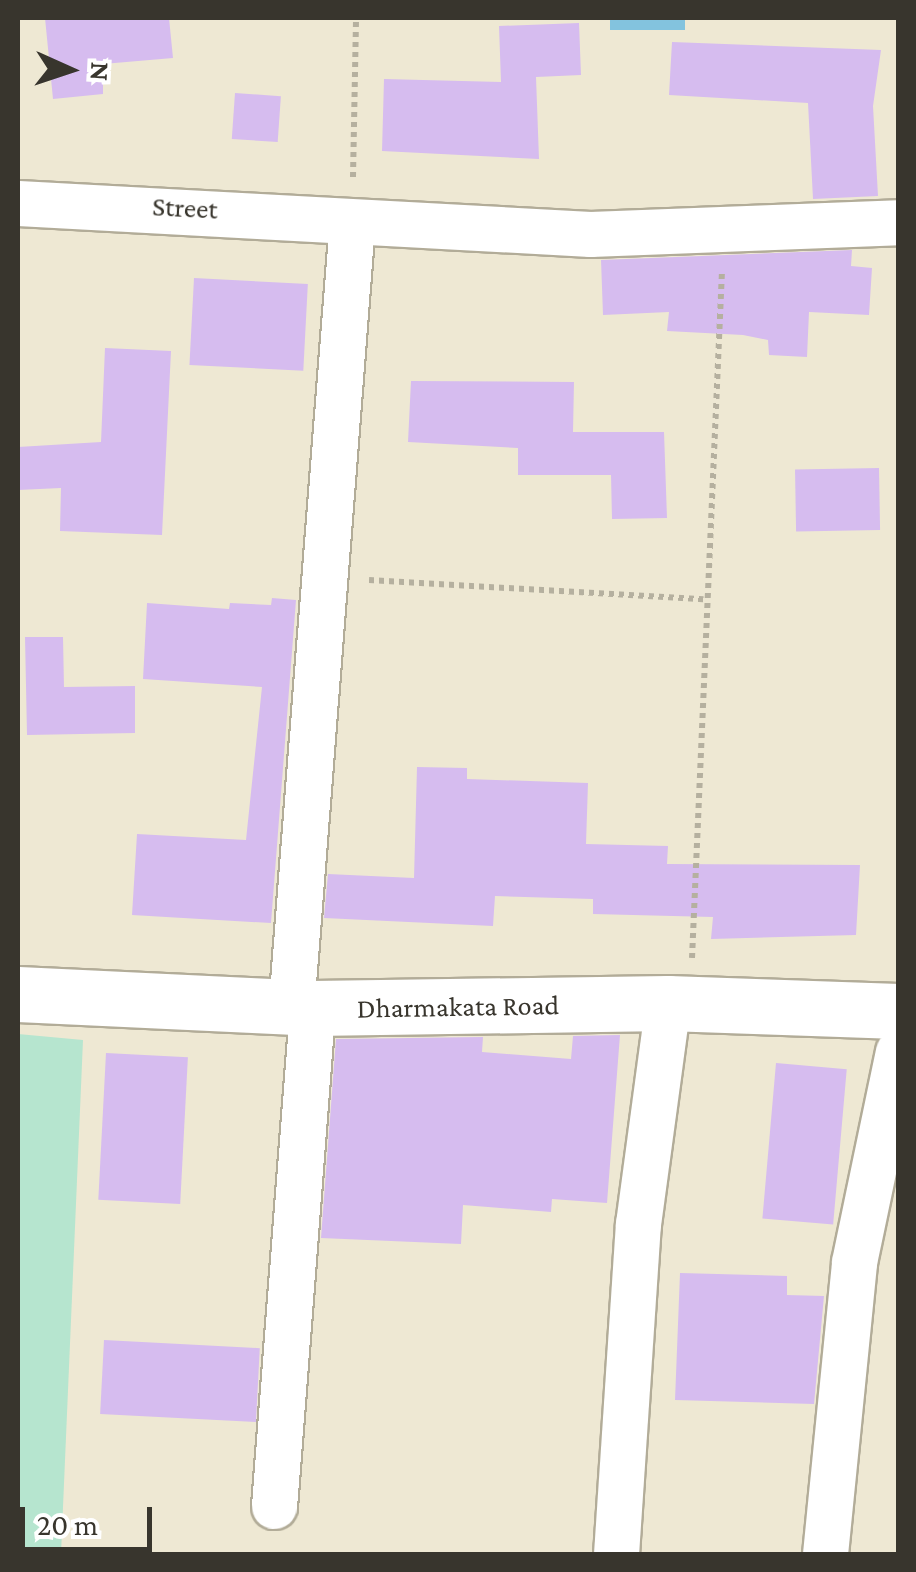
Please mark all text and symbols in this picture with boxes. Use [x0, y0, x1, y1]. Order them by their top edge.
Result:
north arrow [20, 20, 120, 120]
text: N [84, 61, 116, 82]
street label: Street [151, 190, 219, 226]
street label: Dharmakata Road [357, 988, 559, 1026]
scale bar [25, 1487, 158, 1549]
text: 20 m [37, 1508, 98, 1541]

